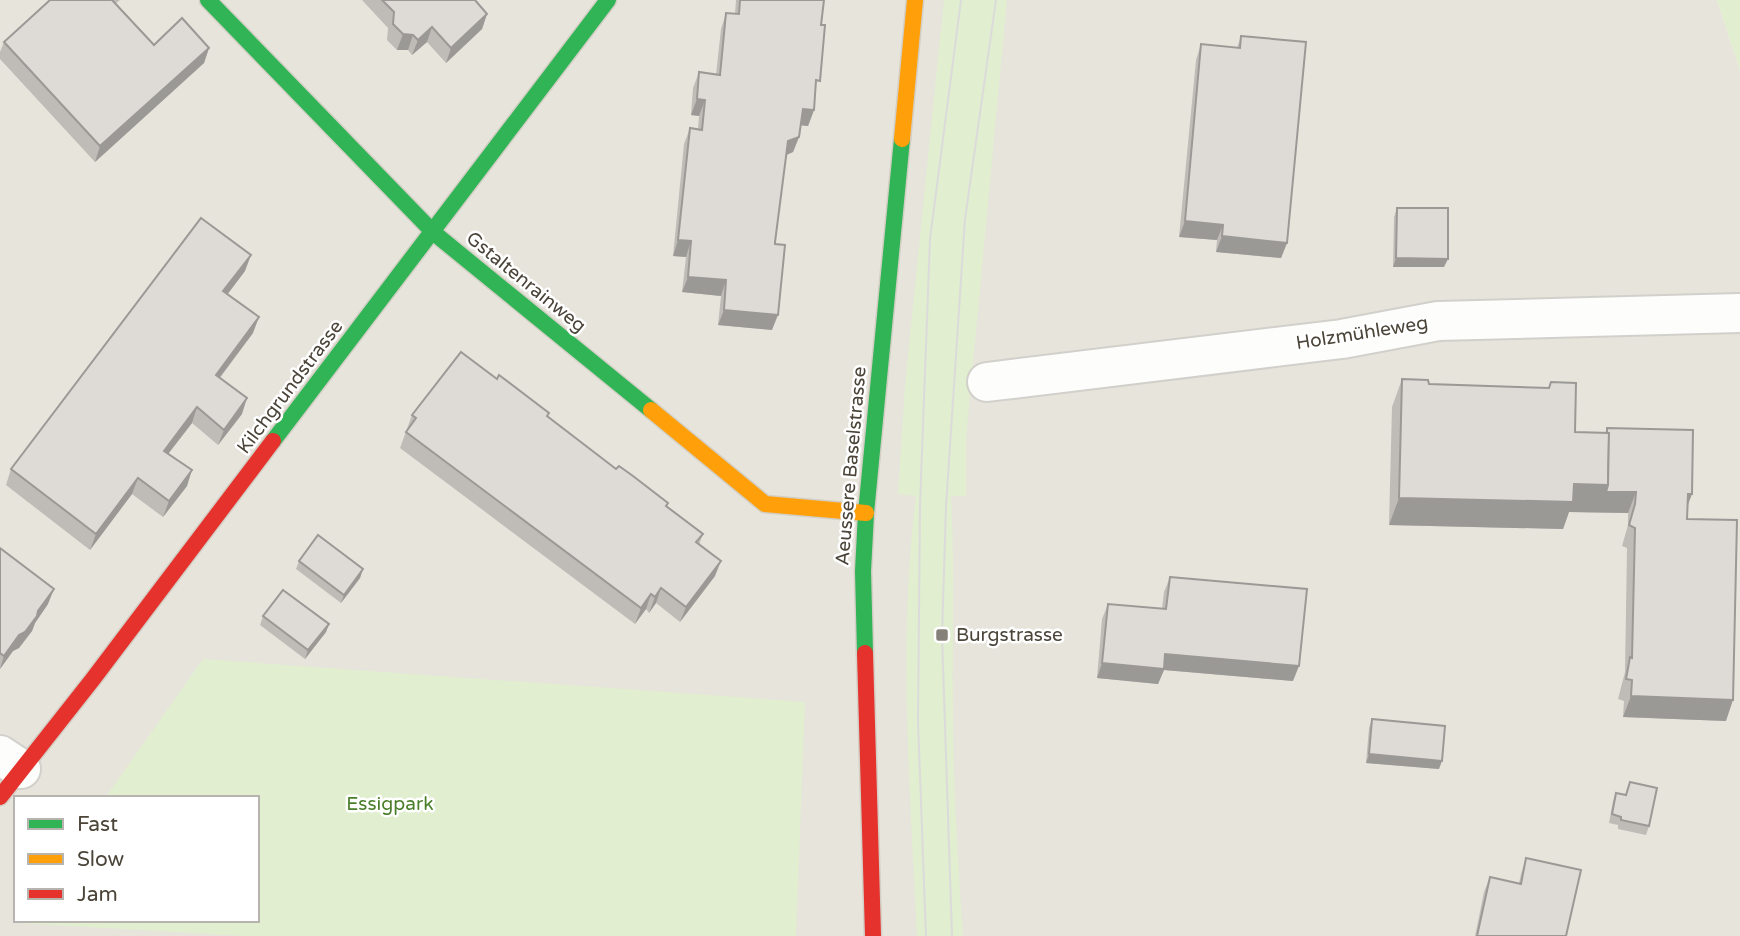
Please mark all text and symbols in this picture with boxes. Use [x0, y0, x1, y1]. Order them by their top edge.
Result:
street label: Gstaltenrainweg [462, 227, 590, 337]
street label: Holzmühleweg [1294, 312, 1430, 354]
street label: Kilchgrundstrasse [233, 316, 347, 458]
street label: Aeussere Baselstrasse [831, 366, 871, 566]
place label: Burgstrasse [956, 624, 1063, 646]
marker: Burgstrasse [934, 627, 950, 643]
park label: Essigpark [346, 793, 434, 815]
legend [14, 796, 259, 922]
text: Fast [77, 812, 118, 837]
text: Slow [77, 847, 125, 872]
text: Jam [77, 882, 118, 907]

